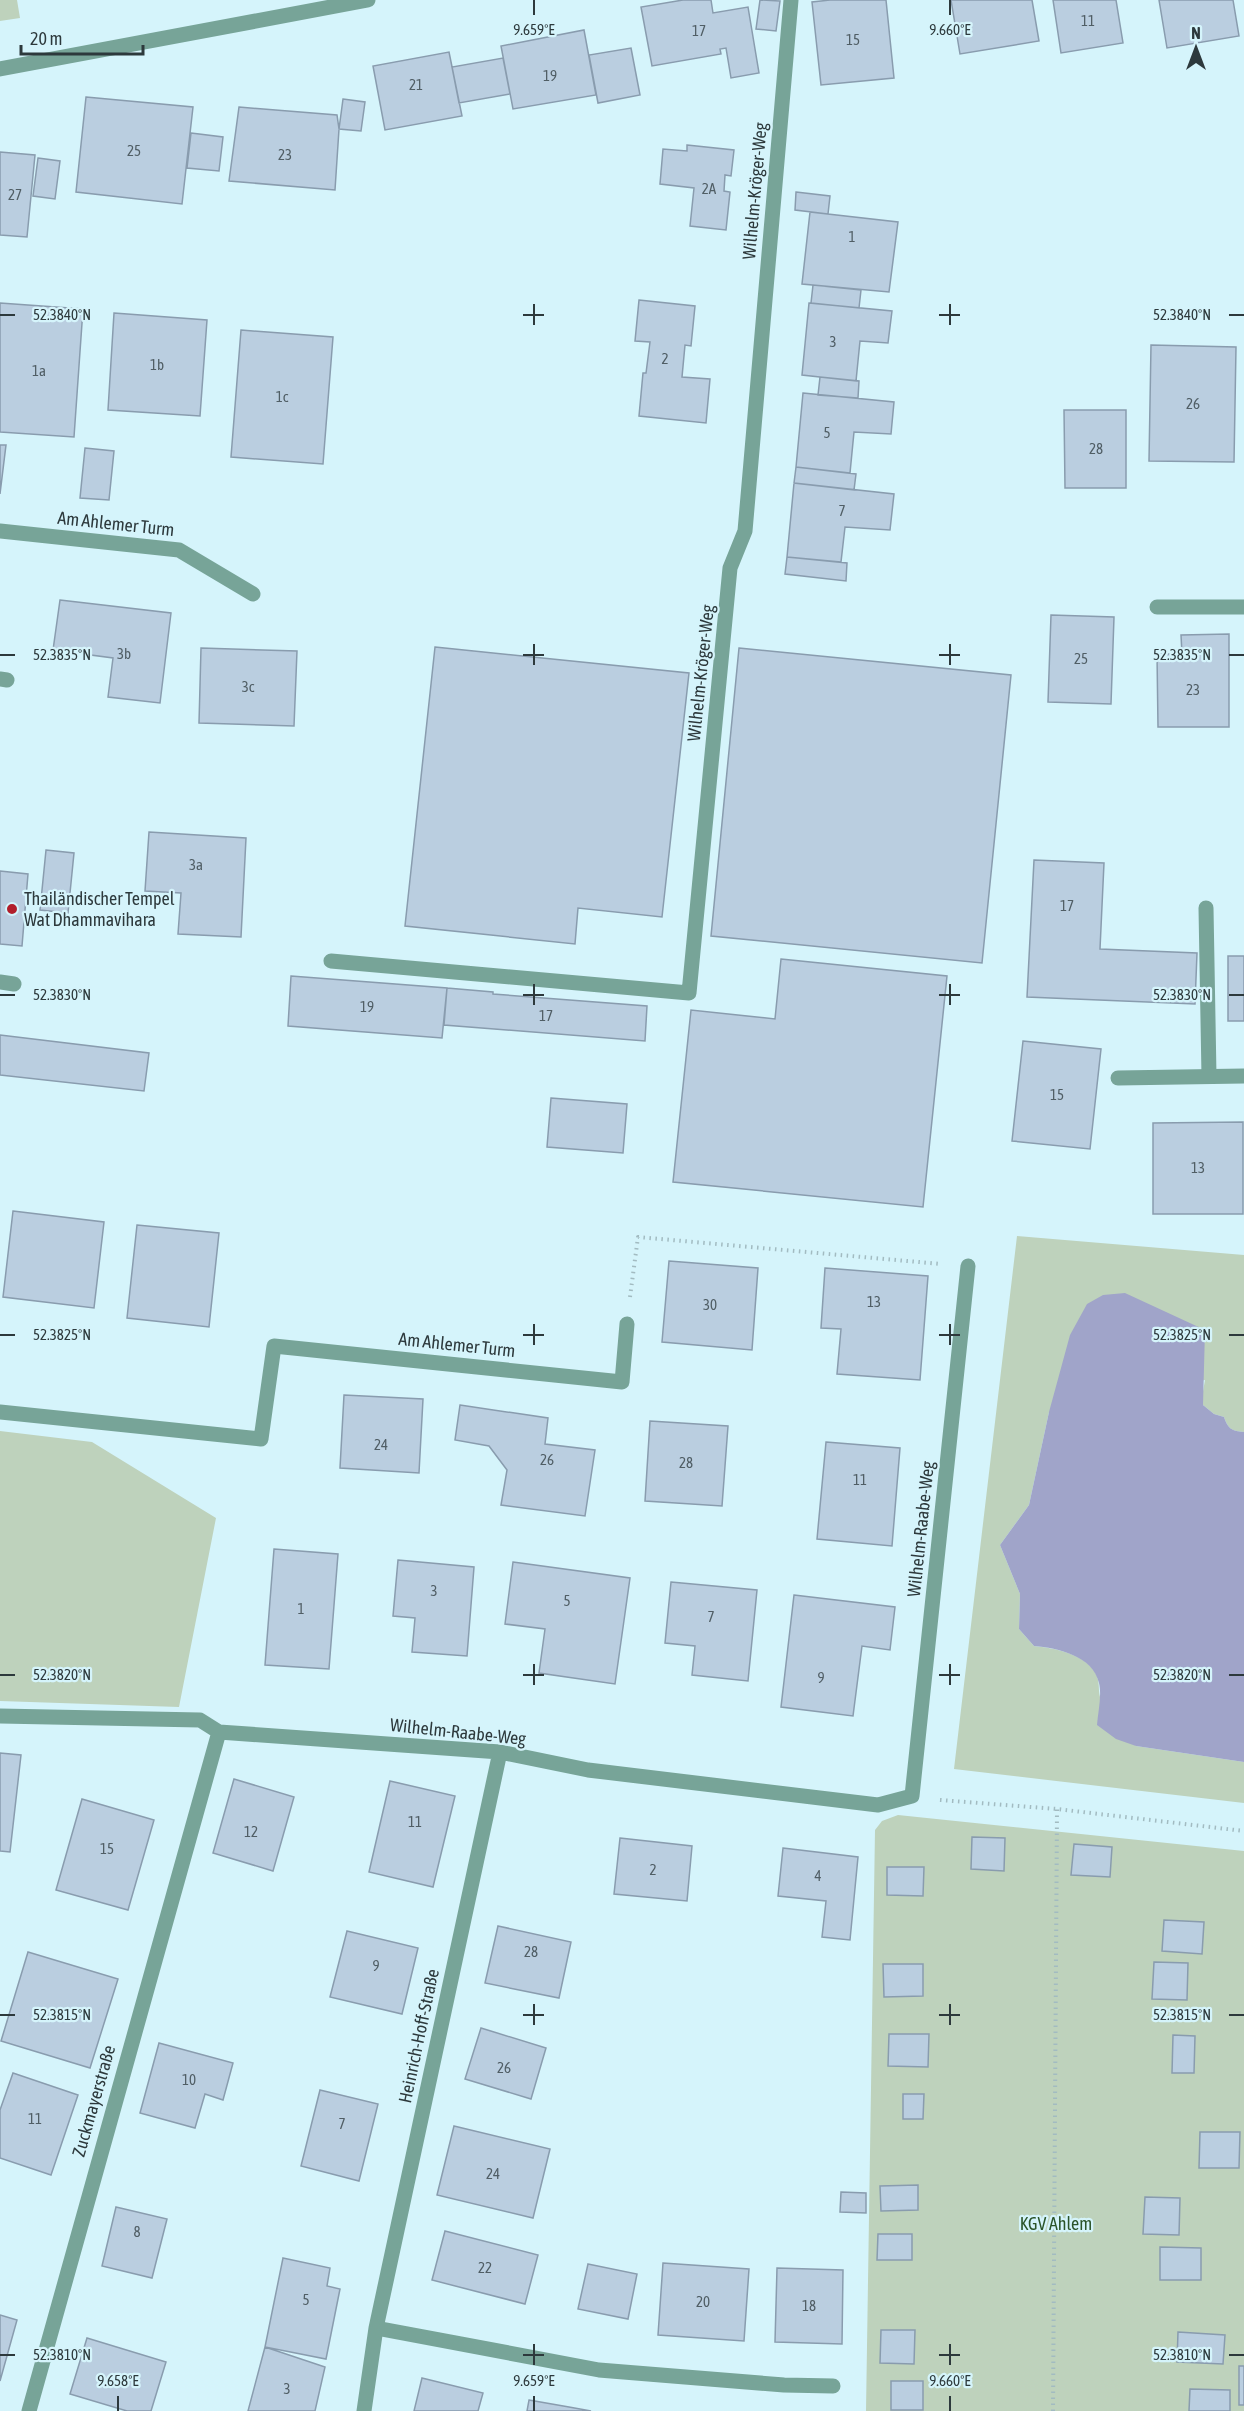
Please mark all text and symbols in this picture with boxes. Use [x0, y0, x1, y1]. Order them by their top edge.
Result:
house number: 11 [1081, 12, 1095, 29]
scale bar [21, 18, 142, 56]
north arrow [1166, 18, 1226, 78]
text: 9.659°E [513, 21, 555, 38]
text: 9.660°E [929, 21, 971, 38]
house number: 17 [692, 22, 706, 39]
text: N [1191, 24, 1201, 42]
text: 20 m [30, 28, 62, 49]
house number: 15 [846, 31, 860, 48]
house number: 19 [543, 67, 557, 84]
house number: 21 [409, 76, 423, 93]
street label: Wilhelm-Kröger-Weg [738, 121, 771, 260]
house number: 25 [127, 142, 141, 159]
house number: 23 [278, 146, 292, 163]
house number: 2A [702, 180, 717, 197]
house number: 27 [8, 186, 22, 203]
house number: 1 [848, 228, 856, 245]
text: 52.3840°N [33, 306, 91, 323]
text: 52.3840°N [1153, 306, 1211, 323]
house number: 3 [829, 333, 837, 350]
house number: 2 [661, 350, 669, 367]
house number: 1b [150, 356, 164, 373]
house number: 1a [32, 362, 46, 379]
house number: 1c [276, 388, 289, 405]
house number: 26 [1186, 395, 1200, 412]
house number: 5 [823, 424, 831, 441]
house number: 28 [1089, 440, 1103, 457]
house number: 7 [838, 502, 846, 519]
street label: Am Ahlemer Turm [57, 507, 176, 540]
street label: Wilhelm-Kröger-Weg [683, 603, 718, 742]
house number: 3b [117, 645, 131, 662]
text: 52.3835°N [33, 646, 91, 663]
text: 52.3835°N [1153, 646, 1211, 663]
house number: 25 [1074, 650, 1088, 667]
house number: 3c [242, 678, 255, 695]
house number: 23 [1186, 681, 1200, 698]
house number: 3a [189, 856, 203, 873]
place label: Thailändischer Tempel Wat Dhammavihara [24, 888, 175, 930]
house number: 17 [1060, 897, 1074, 914]
marker: Thailändischer Tempel Wat Dhammavihara [5, 902, 19, 916]
text: 52.3830°N [33, 986, 91, 1003]
text: 52.3830°N [1153, 986, 1211, 1003]
house number: 19 [360, 998, 374, 1015]
house number: 17 [539, 1007, 553, 1024]
house number: 15 [1050, 1086, 1064, 1103]
house number: 13 [1191, 1159, 1205, 1176]
house number: 13 [867, 1293, 881, 1310]
house number: 30 [703, 1296, 717, 1313]
text: 52.3825°N [33, 1326, 91, 1343]
text: 52.3825°N [1153, 1326, 1211, 1343]
street label: Am Ahlemer Turm [398, 1328, 517, 1361]
house number: 24 [374, 1436, 388, 1453]
house number: 26 [540, 1451, 554, 1468]
house number: 28 [679, 1454, 693, 1471]
street label: Wilhelm-Raabe-Weg [903, 1460, 938, 1598]
house number: 11 [853, 1471, 867, 1488]
house number: 3 [430, 1582, 438, 1599]
house number: 5 [563, 1592, 571, 1609]
house number: 1 [297, 1600, 305, 1617]
house number: 7 [707, 1608, 715, 1625]
text: 52.3820°N [33, 1666, 91, 1683]
text: 52.3820°N [1153, 1666, 1211, 1683]
house number: 9 [817, 1669, 825, 1686]
street label: Wilhelm-Raabe-Weg [389, 1714, 527, 1749]
house number: 11 [408, 1813, 422, 1830]
house number: 12 [244, 1823, 258, 1840]
house number: 15 [100, 1840, 114, 1857]
house number: 2 [649, 1861, 657, 1878]
house number: 4 [814, 1867, 822, 1884]
house number: 28 [524, 1943, 538, 1960]
house number: 9 [372, 1957, 380, 1974]
street label: Heinrich-Hoff-Straße [394, 1967, 443, 2105]
text: 52.3815°N [33, 2006, 91, 2023]
text: 52.3815°N [1153, 2006, 1211, 2023]
street label: Zuckmayerstraße [68, 2043, 119, 2159]
house number: 26 [497, 2059, 511, 2076]
house number: 10 [182, 2071, 196, 2088]
house number: 11 [28, 2110, 42, 2127]
house number: 7 [338, 2115, 346, 2132]
house number: 24 [486, 2165, 500, 2182]
park label: KGV Ahlem [1020, 2213, 1092, 2234]
house number: 8 [133, 2223, 141, 2240]
house number: 22 [478, 2259, 492, 2276]
house number: 5 [302, 2291, 310, 2308]
house number: 20 [696, 2293, 710, 2310]
house number: 18 [802, 2297, 816, 2314]
text: 52.3810°N [33, 2346, 91, 2363]
text: 52.3810°N [1153, 2346, 1211, 2363]
text: 9.658°E [97, 2372, 139, 2389]
text: 9.659°E [513, 2372, 555, 2389]
text: 9.660°E [929, 2372, 971, 2389]
house number: 3 [283, 2380, 291, 2397]

